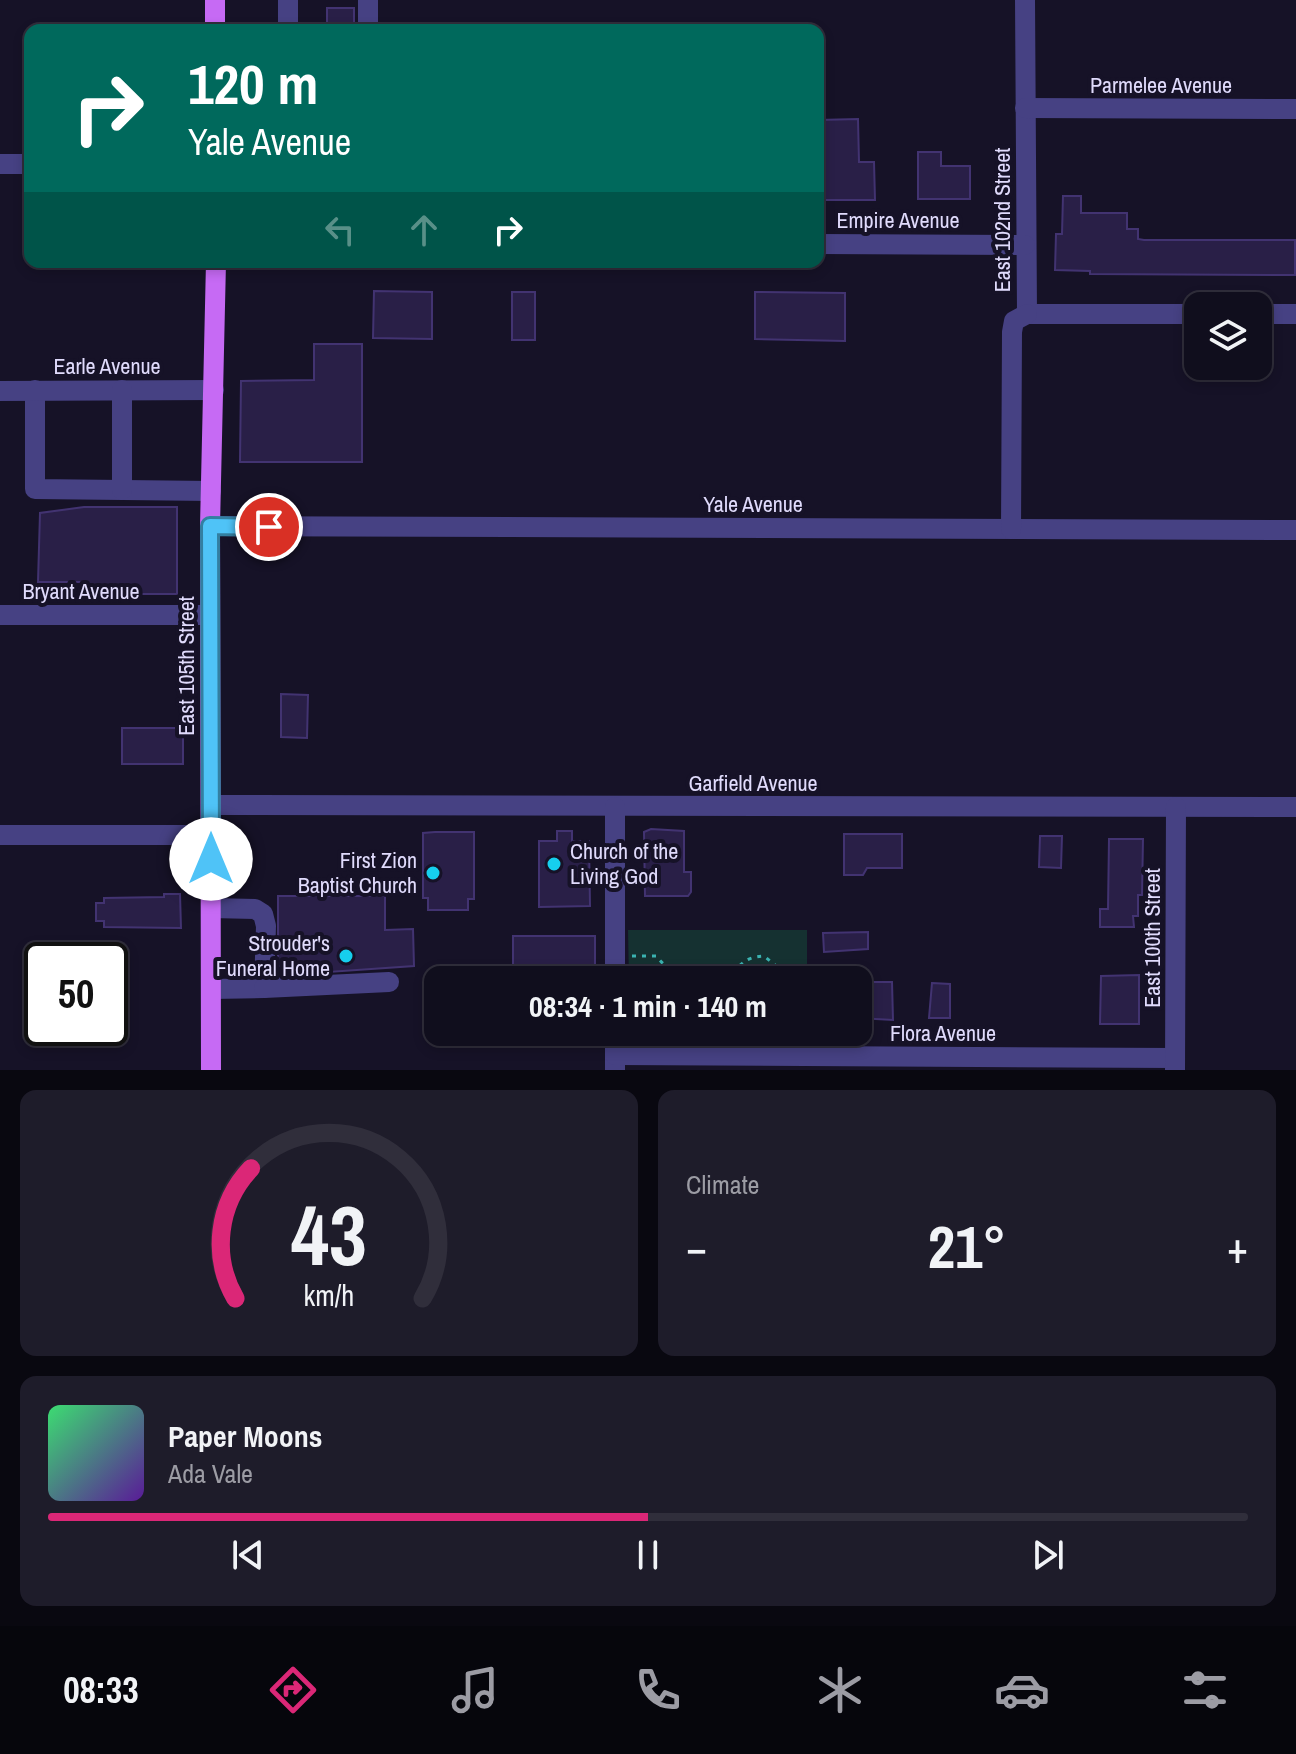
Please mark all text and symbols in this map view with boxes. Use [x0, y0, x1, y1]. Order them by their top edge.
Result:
text: 120 m [188, 46, 318, 121]
icon: right [56, 56, 160, 160]
street label: Parmelee Avenue [1090, 70, 1232, 100]
text: Yale Avenue [188, 118, 351, 166]
street label: East 102nd Street [987, 148, 1017, 292]
street label: Empire Avenue [836, 205, 960, 235]
icon: left [318, 208, 362, 252]
icon: ahead [402, 208, 446, 252]
icon: right [486, 208, 530, 252]
map controls [1184, 292, 1272, 380]
button: layers [1184, 292, 1272, 380]
street label: Earle Avenue [53, 351, 161, 381]
street label: Yale Avenue [703, 489, 803, 519]
pin [235, 493, 303, 561]
icon: arrive [247, 505, 291, 549]
street label: Bryant Avenue [22, 576, 140, 606]
street label: East 105th Street [171, 596, 201, 736]
street label: Garfield Avenue [688, 768, 818, 798]
position arrow [169, 817, 253, 901]
place label: Church of the Living God [570, 836, 678, 891]
place label: First Zion Baptist Church [298, 845, 417, 900]
marker: Church of the Living God [545, 855, 563, 873]
marker: First Zion Baptist Church [424, 864, 442, 882]
street label: East 100th Street [1137, 868, 1167, 1008]
place label: Strouder's Funeral Home [216, 928, 330, 983]
speed limit sign: 50 [24, 942, 128, 1046]
marker: Strouder's Funeral Home [337, 947, 355, 965]
text: 08:34 · 1 min · 140 m [529, 986, 767, 1026]
street label: Flora Avenue [890, 1018, 996, 1048]
text: Climate [686, 1167, 759, 1202]
text: 43 [291, 1179, 367, 1291]
text: 21° [928, 1206, 1006, 1287]
text: − [686, 1217, 707, 1277]
text: + [1227, 1217, 1248, 1277]
text: km/h [304, 1276, 354, 1315]
text: Paper Moons [168, 1416, 322, 1456]
text: Ada Vale [168, 1456, 253, 1491]
icon: previous [226, 1533, 270, 1577]
icon: pause [626, 1533, 670, 1577]
icon: next [1026, 1533, 1070, 1577]
icon: directions [265, 1662, 321, 1718]
icon: music [447, 1662, 503, 1718]
icon: phone [630, 1662, 686, 1718]
icon: climate [812, 1662, 868, 1718]
icon: car [994, 1662, 1050, 1718]
icon: filters [1177, 1662, 1233, 1718]
text: 08:33 [63, 1666, 139, 1714]

